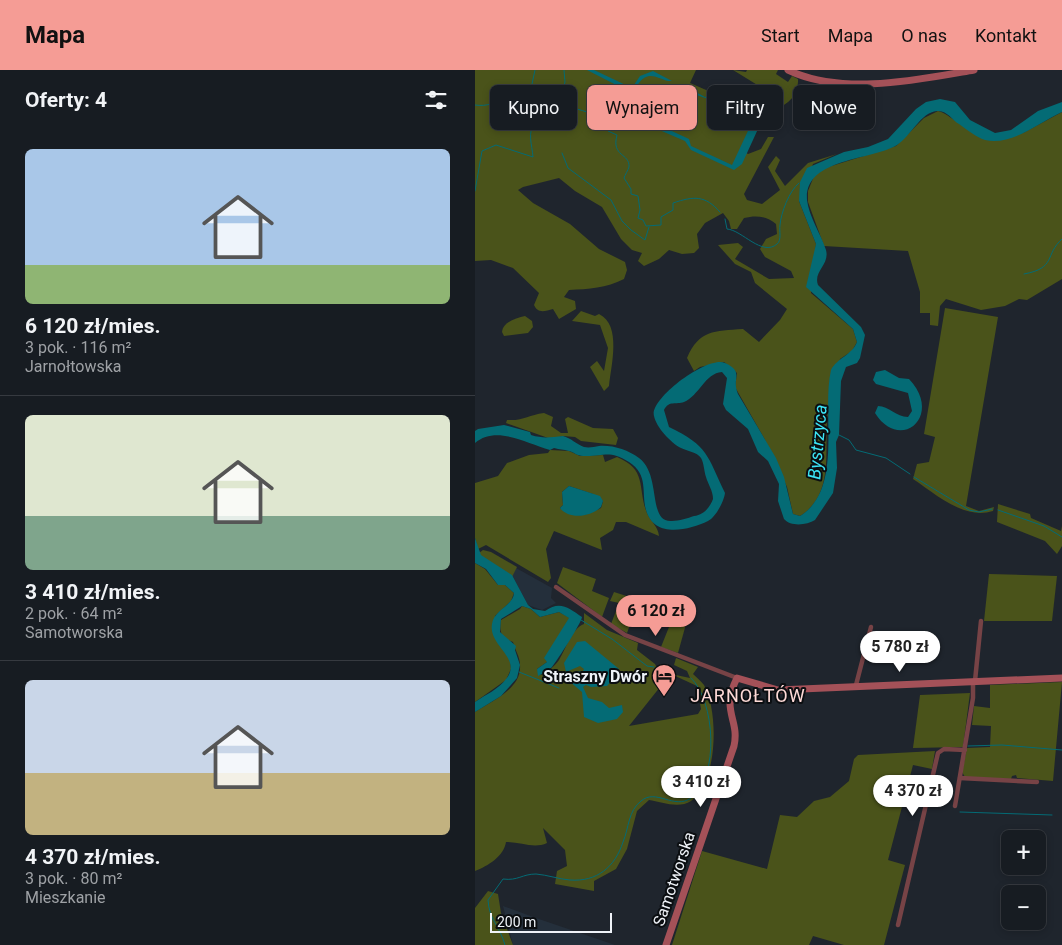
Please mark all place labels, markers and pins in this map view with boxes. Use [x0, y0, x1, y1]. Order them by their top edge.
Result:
pin: 6 120 zł [604, 594, 708, 637]
pin: 5 780 zł [848, 630, 952, 673]
hotel icon: Straszny Dwór [651, 663, 677, 697]
place label: Straszny Dwór [543, 667, 647, 686]
pin: 3 410 zł [649, 766, 753, 808]
pin: 4 370 zł [861, 774, 965, 817]

